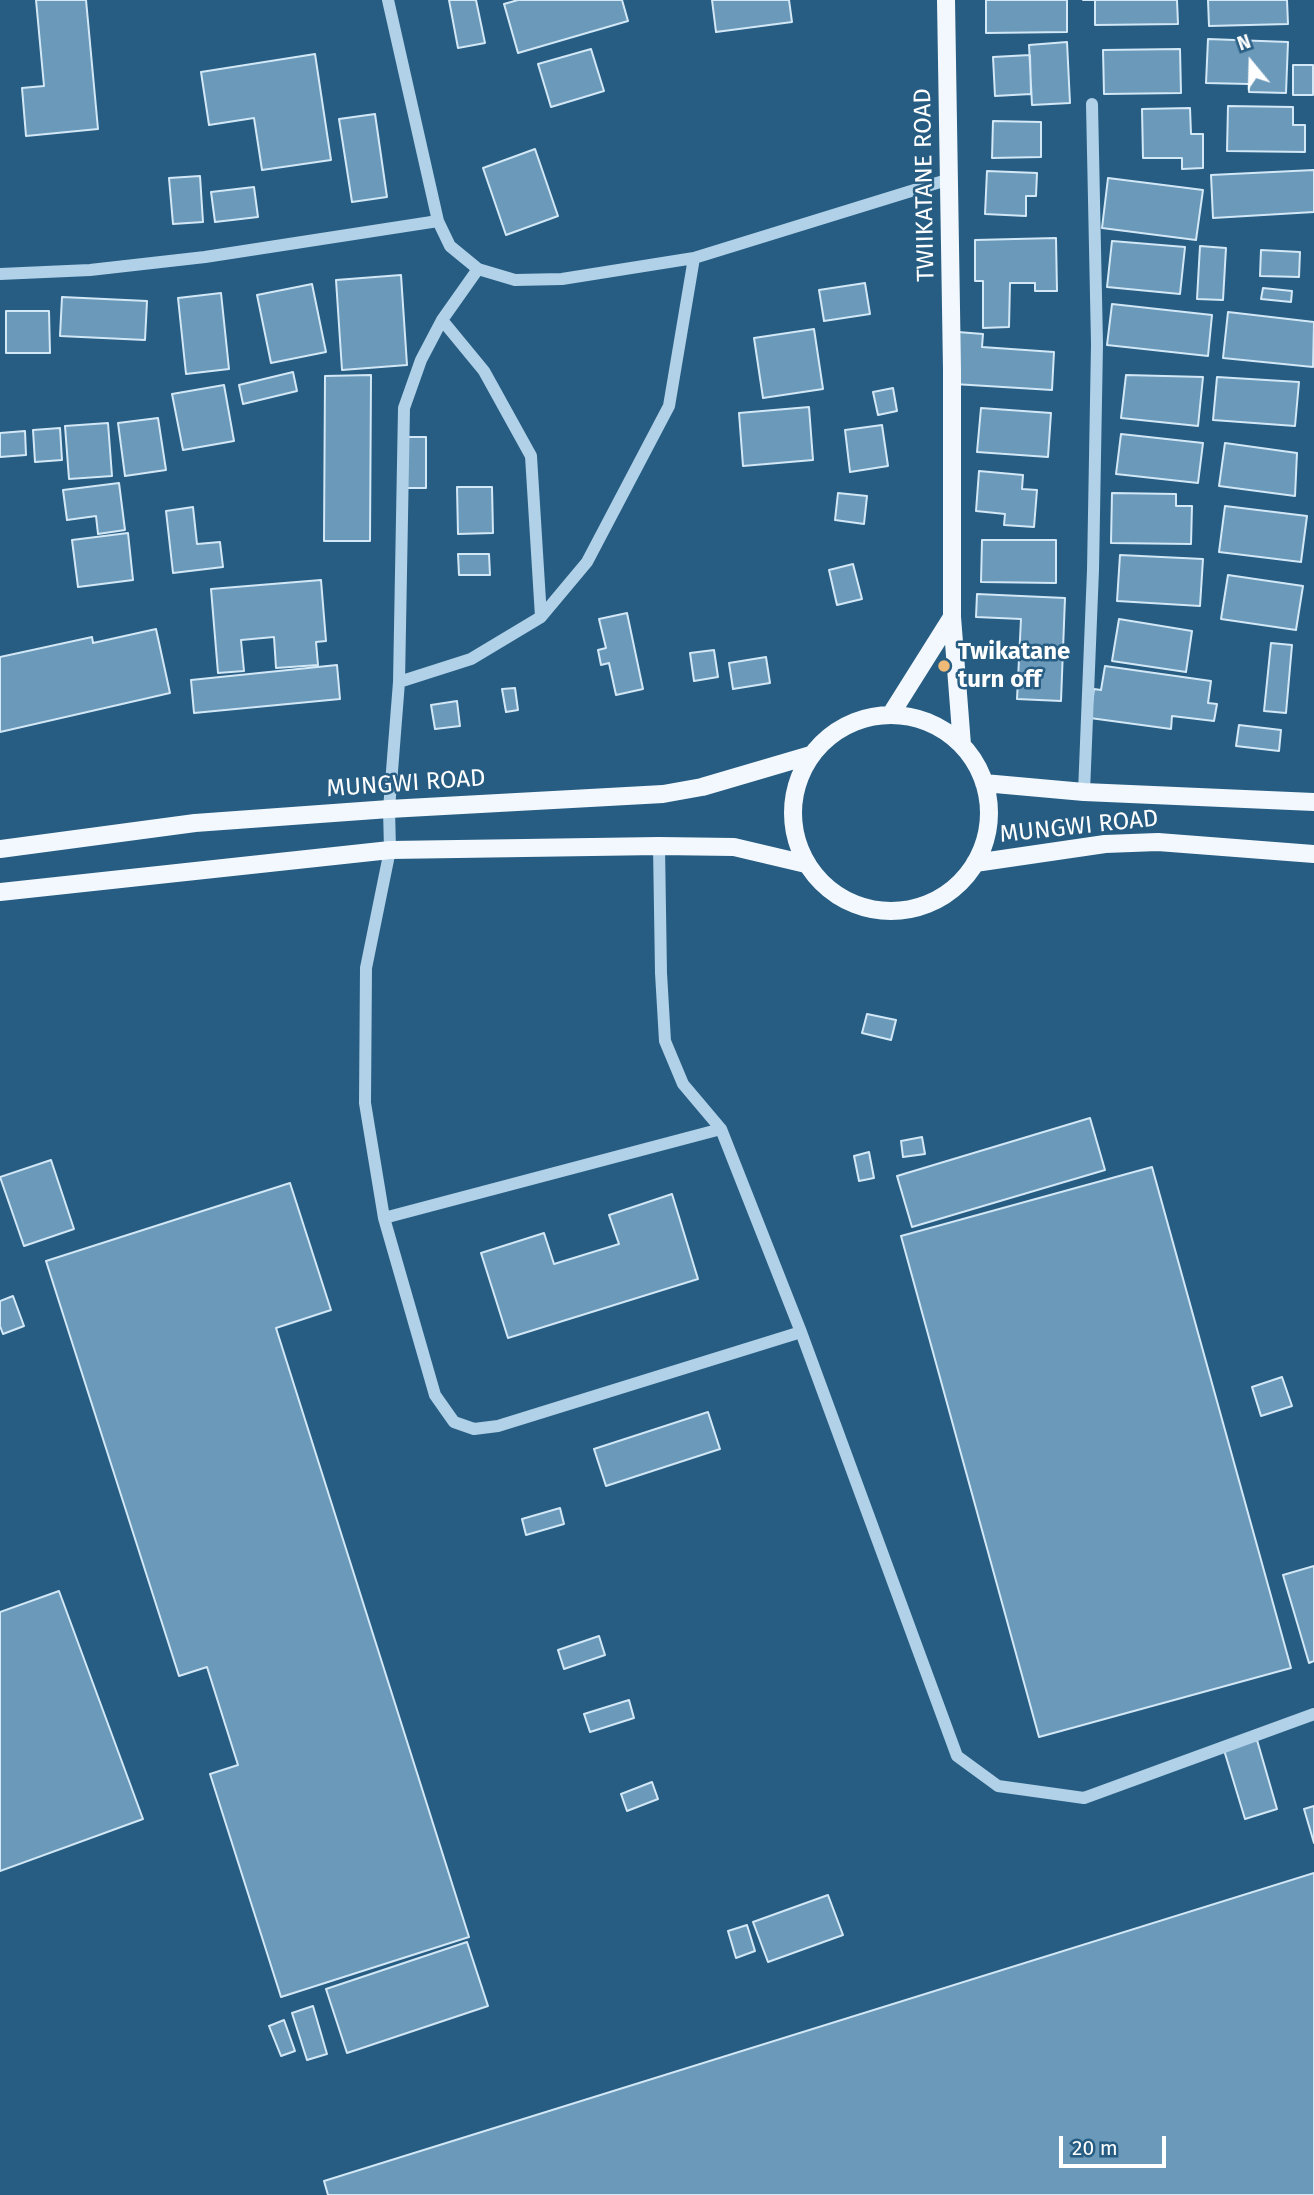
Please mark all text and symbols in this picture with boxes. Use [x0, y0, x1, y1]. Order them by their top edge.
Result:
north arrow [1216, 28, 1286, 98]
text: N [1234, 30, 1254, 56]
street label: TWIIKATANE ROAD [909, 88, 941, 282]
place label: Twikatane turn off [958, 638, 1070, 694]
marker: Twikatane turn off [936, 658, 952, 674]
street label: MUNGWI ROAD [326, 764, 486, 804]
street label: MUNGWI ROAD [998, 804, 1160, 850]
scale bar [1062, 2122, 1169, 2166]
text: 20 m [1072, 2135, 1118, 2161]

